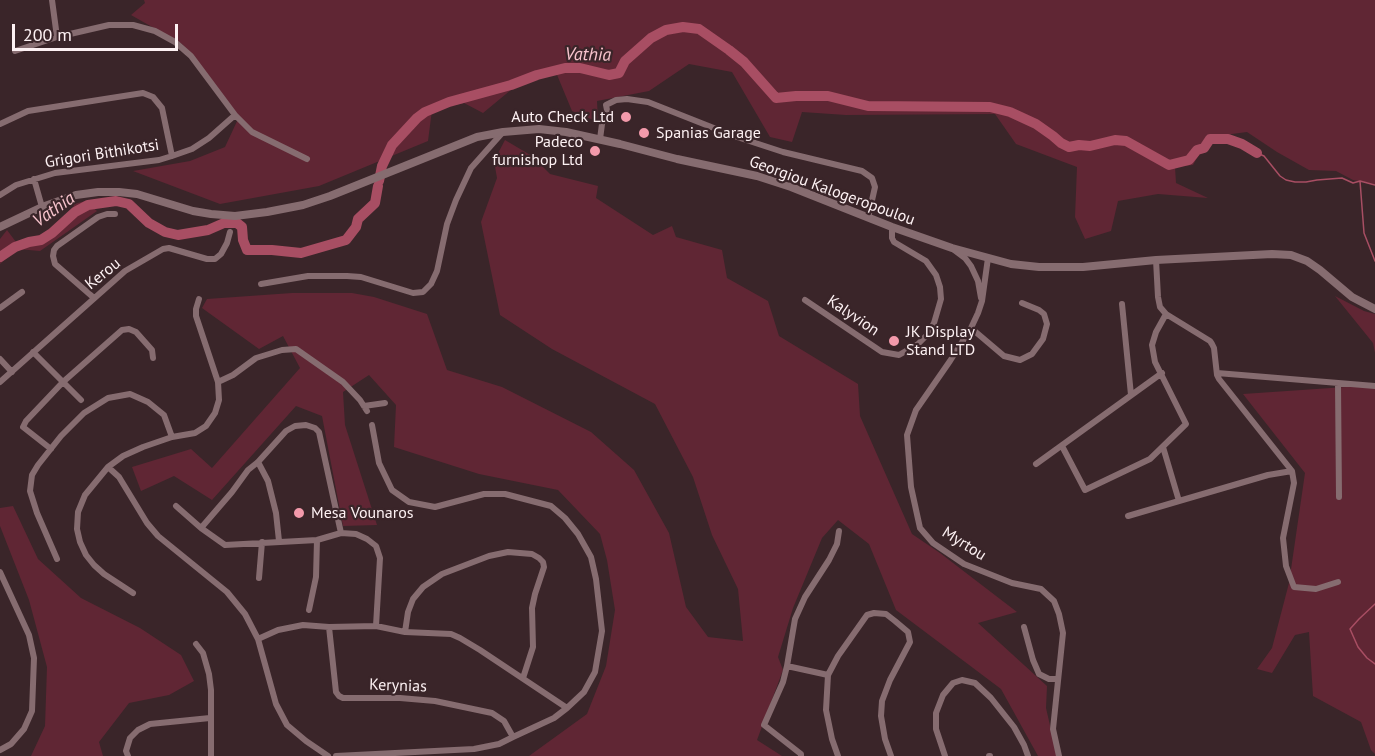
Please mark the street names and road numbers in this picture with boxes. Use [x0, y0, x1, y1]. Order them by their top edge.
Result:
street label: Grigori Bithikotsi [44, 136, 160, 172]
street label: Georgiou Kalogeropoulou [746, 152, 918, 230]
street label: Kerou [82, 254, 124, 294]
street label: Kalyvion [823, 292, 883, 340]
street label: Myrtou [938, 523, 990, 565]
street label: Kerynias [369, 675, 427, 697]

